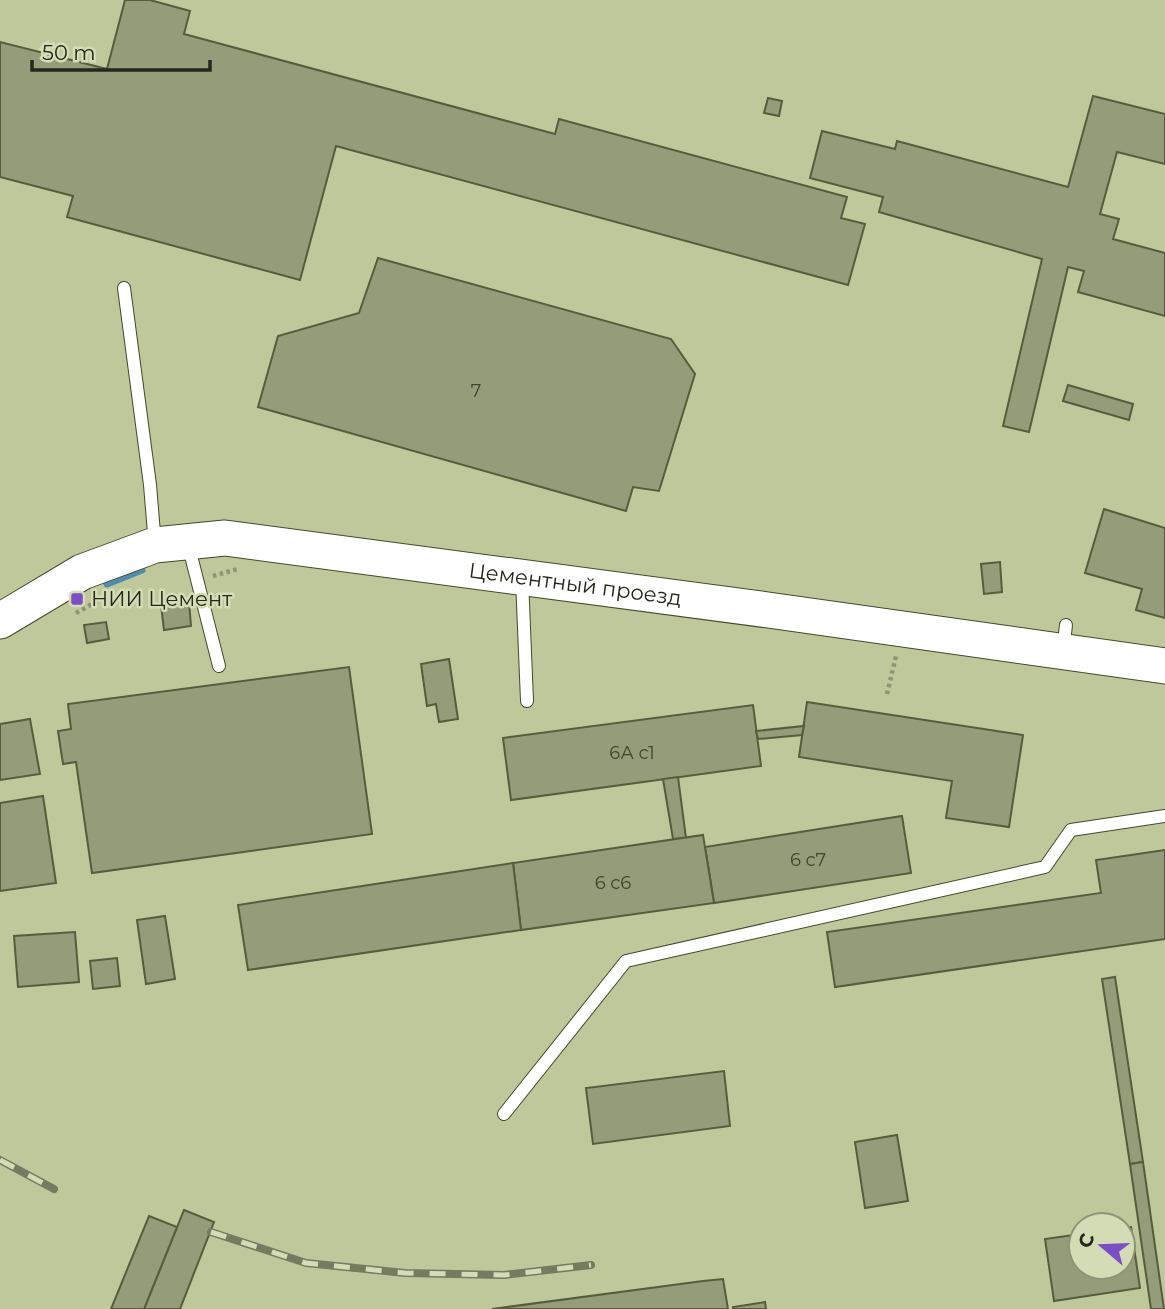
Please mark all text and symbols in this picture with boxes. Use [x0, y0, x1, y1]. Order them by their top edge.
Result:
scale bar [32, 28, 210, 72]
text: 50 m [42, 40, 96, 65]
house number: 7 [471, 380, 481, 402]
street label: Цементный проезд [467, 557, 683, 610]
place label: НИИ Цемент [91, 586, 232, 611]
marker: НИИ Цемент [69, 591, 85, 607]
house number: 6А с1 [609, 742, 655, 764]
house number: 6 с7 [790, 849, 826, 871]
house number: 6 с6 [595, 872, 631, 894]
north arrow [1067, 1211, 1137, 1281]
text: С [1073, 1230, 1100, 1251]

